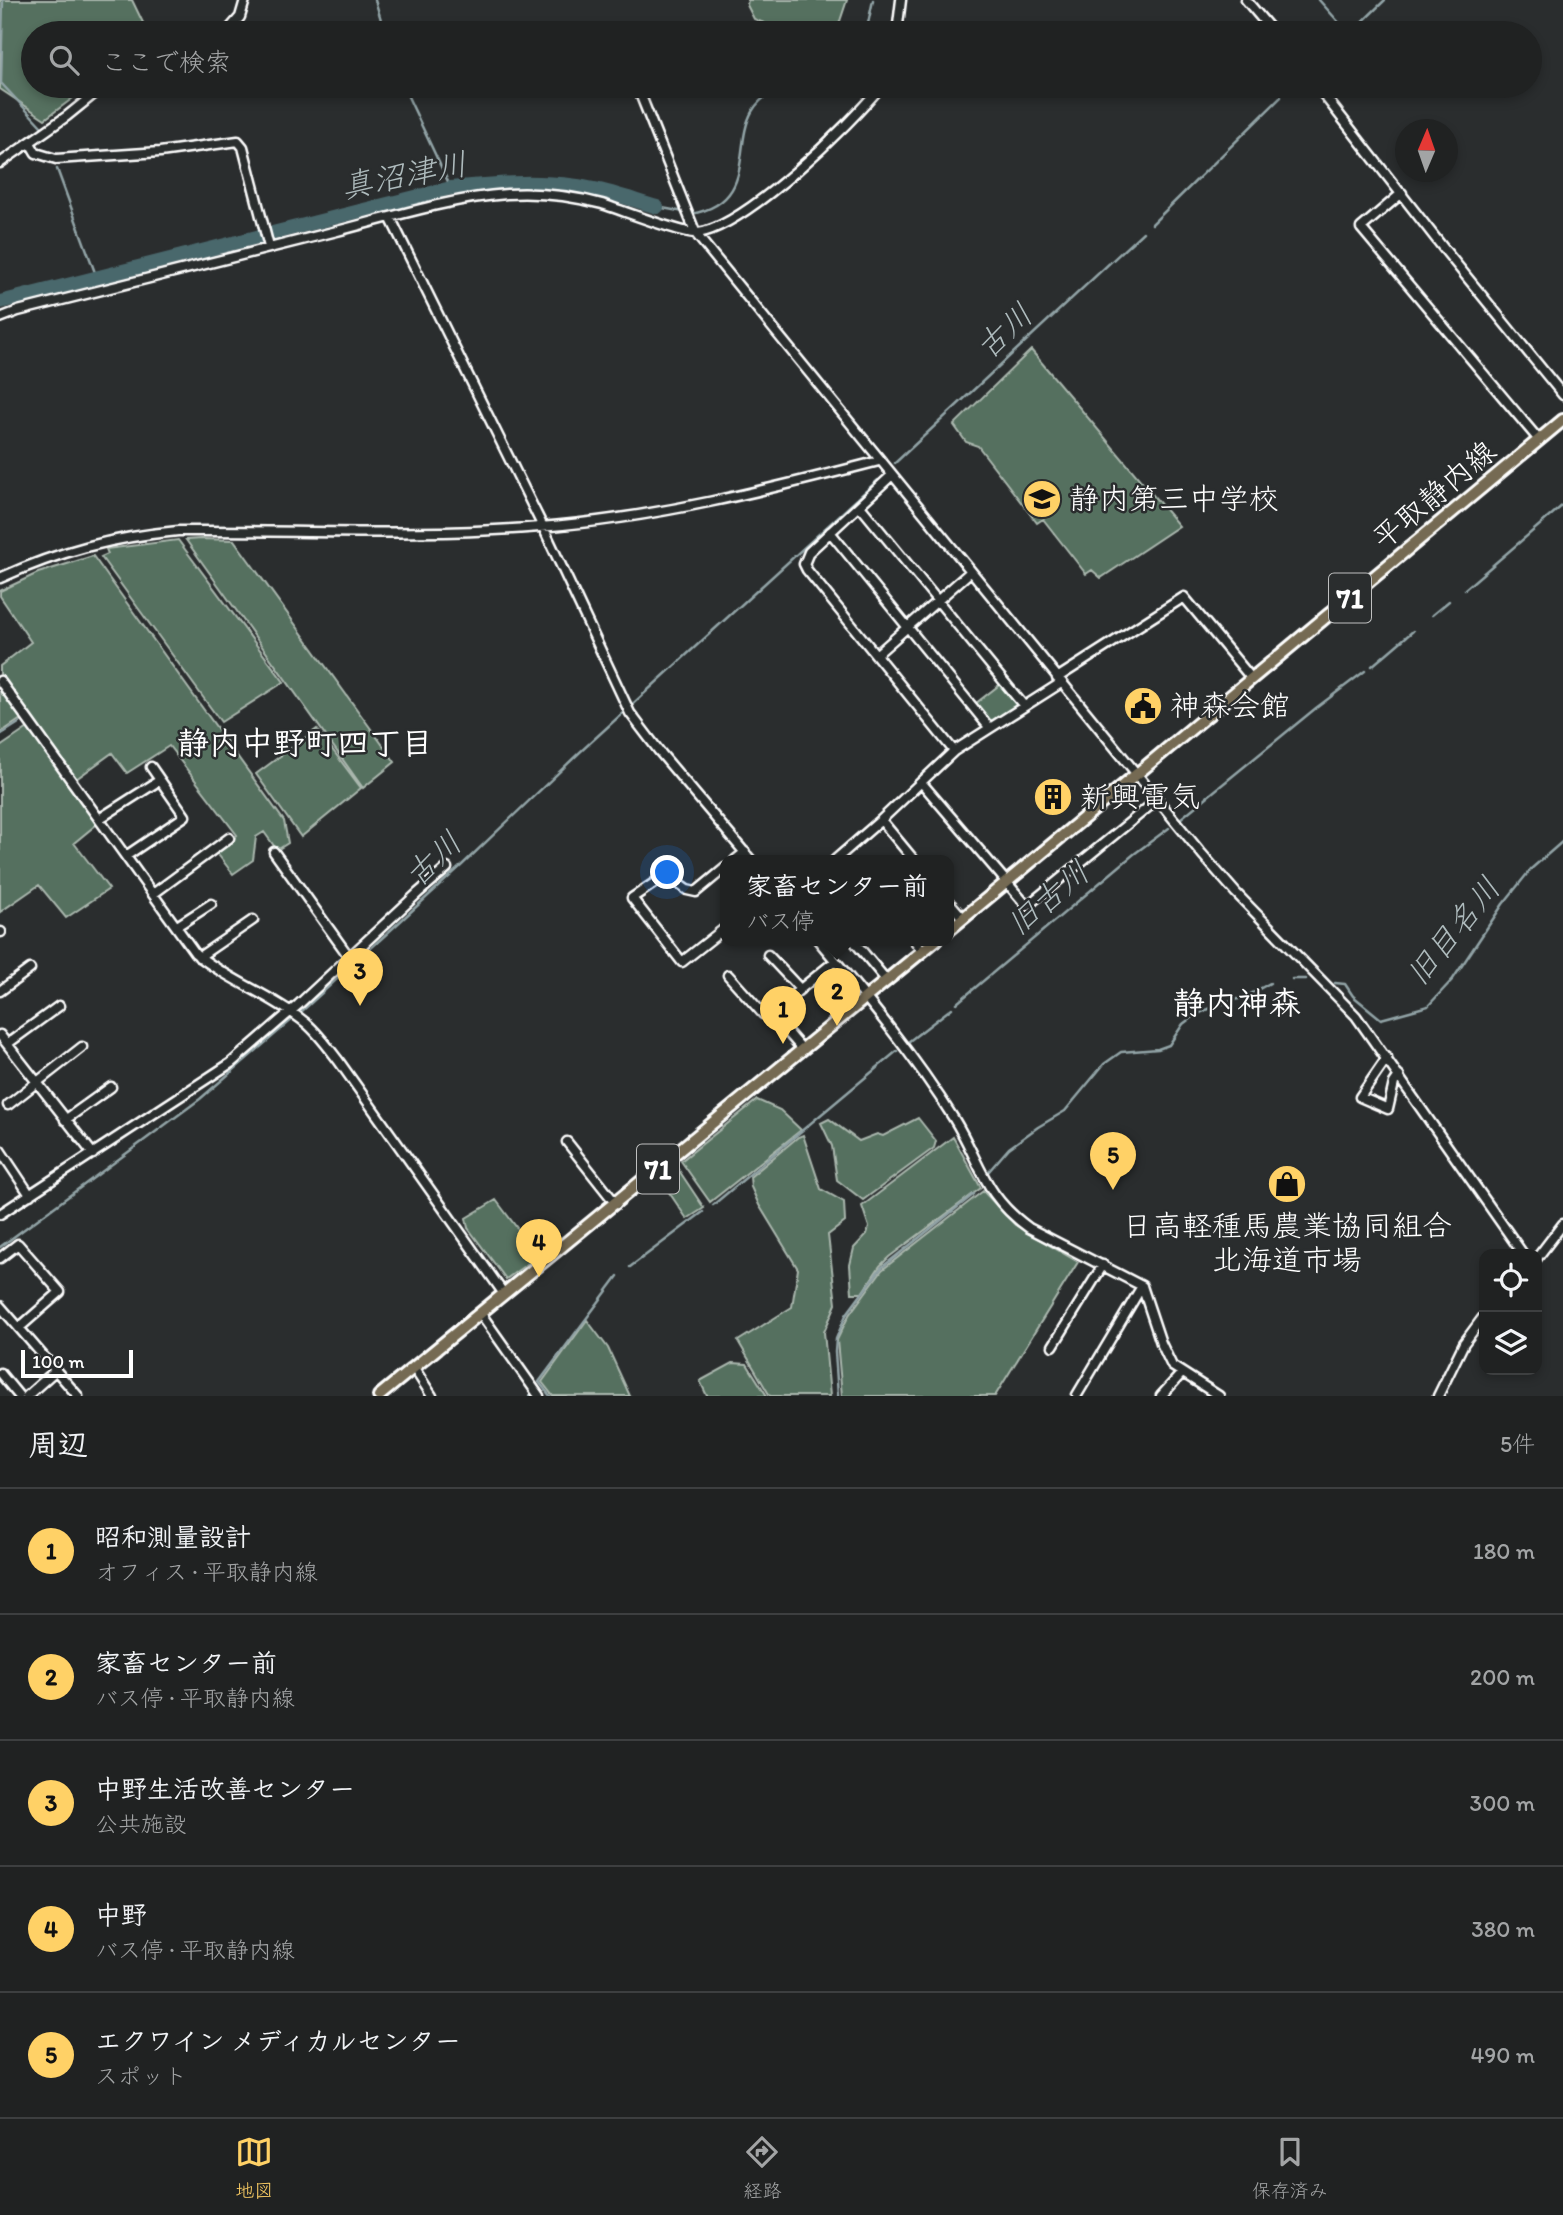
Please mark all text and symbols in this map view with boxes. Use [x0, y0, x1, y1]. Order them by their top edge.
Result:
search box [21, 21, 1542, 98]
icon: search [45, 41, 83, 79]
text: ここで検索 [101, 46, 231, 78]
north arrow [1395, 119, 1458, 182]
water label: 真沼津川 [338, 144, 470, 206]
water label: 古川 [968, 295, 1040, 367]
street label: 平取静内線 [1364, 432, 1503, 557]
school or university icon: 静内第三中学校 [1021, 478, 1063, 520]
place label: 静内第三中学校 [1069, 480, 1279, 517]
road number: 71 [1329, 574, 1371, 622]
public building icon: 神森会館 [1122, 685, 1164, 727]
place label: 神森会館 [1170, 687, 1290, 724]
district label: 静内中野町四丁目 [177, 724, 433, 762]
building icon: 新興電気 [1032, 776, 1074, 818]
place label: 新興電気 [1080, 778, 1200, 815]
water label: 古川 [397, 823, 469, 895]
water label: 旧古川 [999, 853, 1097, 943]
your location [650, 855, 684, 889]
popup [720, 855, 954, 946]
water label: 旧目名川 [1398, 869, 1508, 993]
text: 家畜センター前 [746, 870, 928, 902]
text: バス停 [746, 907, 815, 935]
pin: 3 [337, 948, 383, 1006]
pin: 2 [814, 968, 860, 1026]
district label: 静内神森 [1173, 984, 1301, 1022]
pin: 1 [760, 986, 806, 1044]
pin: 5 [1090, 1132, 1136, 1190]
road number: 71 [637, 1144, 679, 1194]
shop icon: 日高軽種馬農業協同組合 北海道市場 [1266, 1163, 1308, 1205]
place label: 日高軽種馬農業協同組合 北海道市場 [1122, 1207, 1452, 1278]
pin: 4 [516, 1219, 562, 1277]
map controls [1479, 1249, 1542, 1375]
button: locate [1479, 1249, 1542, 1312]
button: layers [1479, 1312, 1542, 1375]
scale bar [21, 1347, 133, 1379]
text: 100 m [32, 1350, 84, 1373]
text: 周辺 [28, 1426, 88, 1463]
text: 5件 [1500, 1430, 1535, 1458]
text: 昭和測量設計 [95, 1521, 251, 1553]
text: 1 [46, 1537, 56, 1565]
text: 180 m [1473, 1537, 1535, 1565]
text: オフィス · 平取静内線 [95, 1558, 318, 1586]
text: 家畜センター前 [95, 1647, 277, 1679]
text: 2 [45, 1663, 57, 1691]
text: 200 m [1470, 1663, 1535, 1691]
text: バス停 · 平取静内線 [95, 1684, 295, 1712]
text: 中野生活改善センター [95, 1773, 355, 1805]
text: 3 [45, 1789, 57, 1817]
text: 300 m [1470, 1789, 1535, 1817]
text: 公共施設 [95, 1810, 187, 1838]
text: 中野 [95, 1899, 147, 1931]
text: 4 [44, 1915, 58, 1943]
text: 380 m [1471, 1915, 1535, 1943]
text: バス停 · 平取静内線 [95, 1936, 295, 1964]
text: エクワイン メディカルセンター [95, 2025, 461, 2057]
text: 5 [45, 2041, 57, 2069]
text: 490 m [1470, 2041, 1535, 2069]
text: スポット [95, 2062, 187, 2090]
tab: 地図 [235, 2133, 273, 2202]
tab: 経路 [743, 2133, 782, 2202]
tab: 保存済み [1252, 2133, 1328, 2202]

